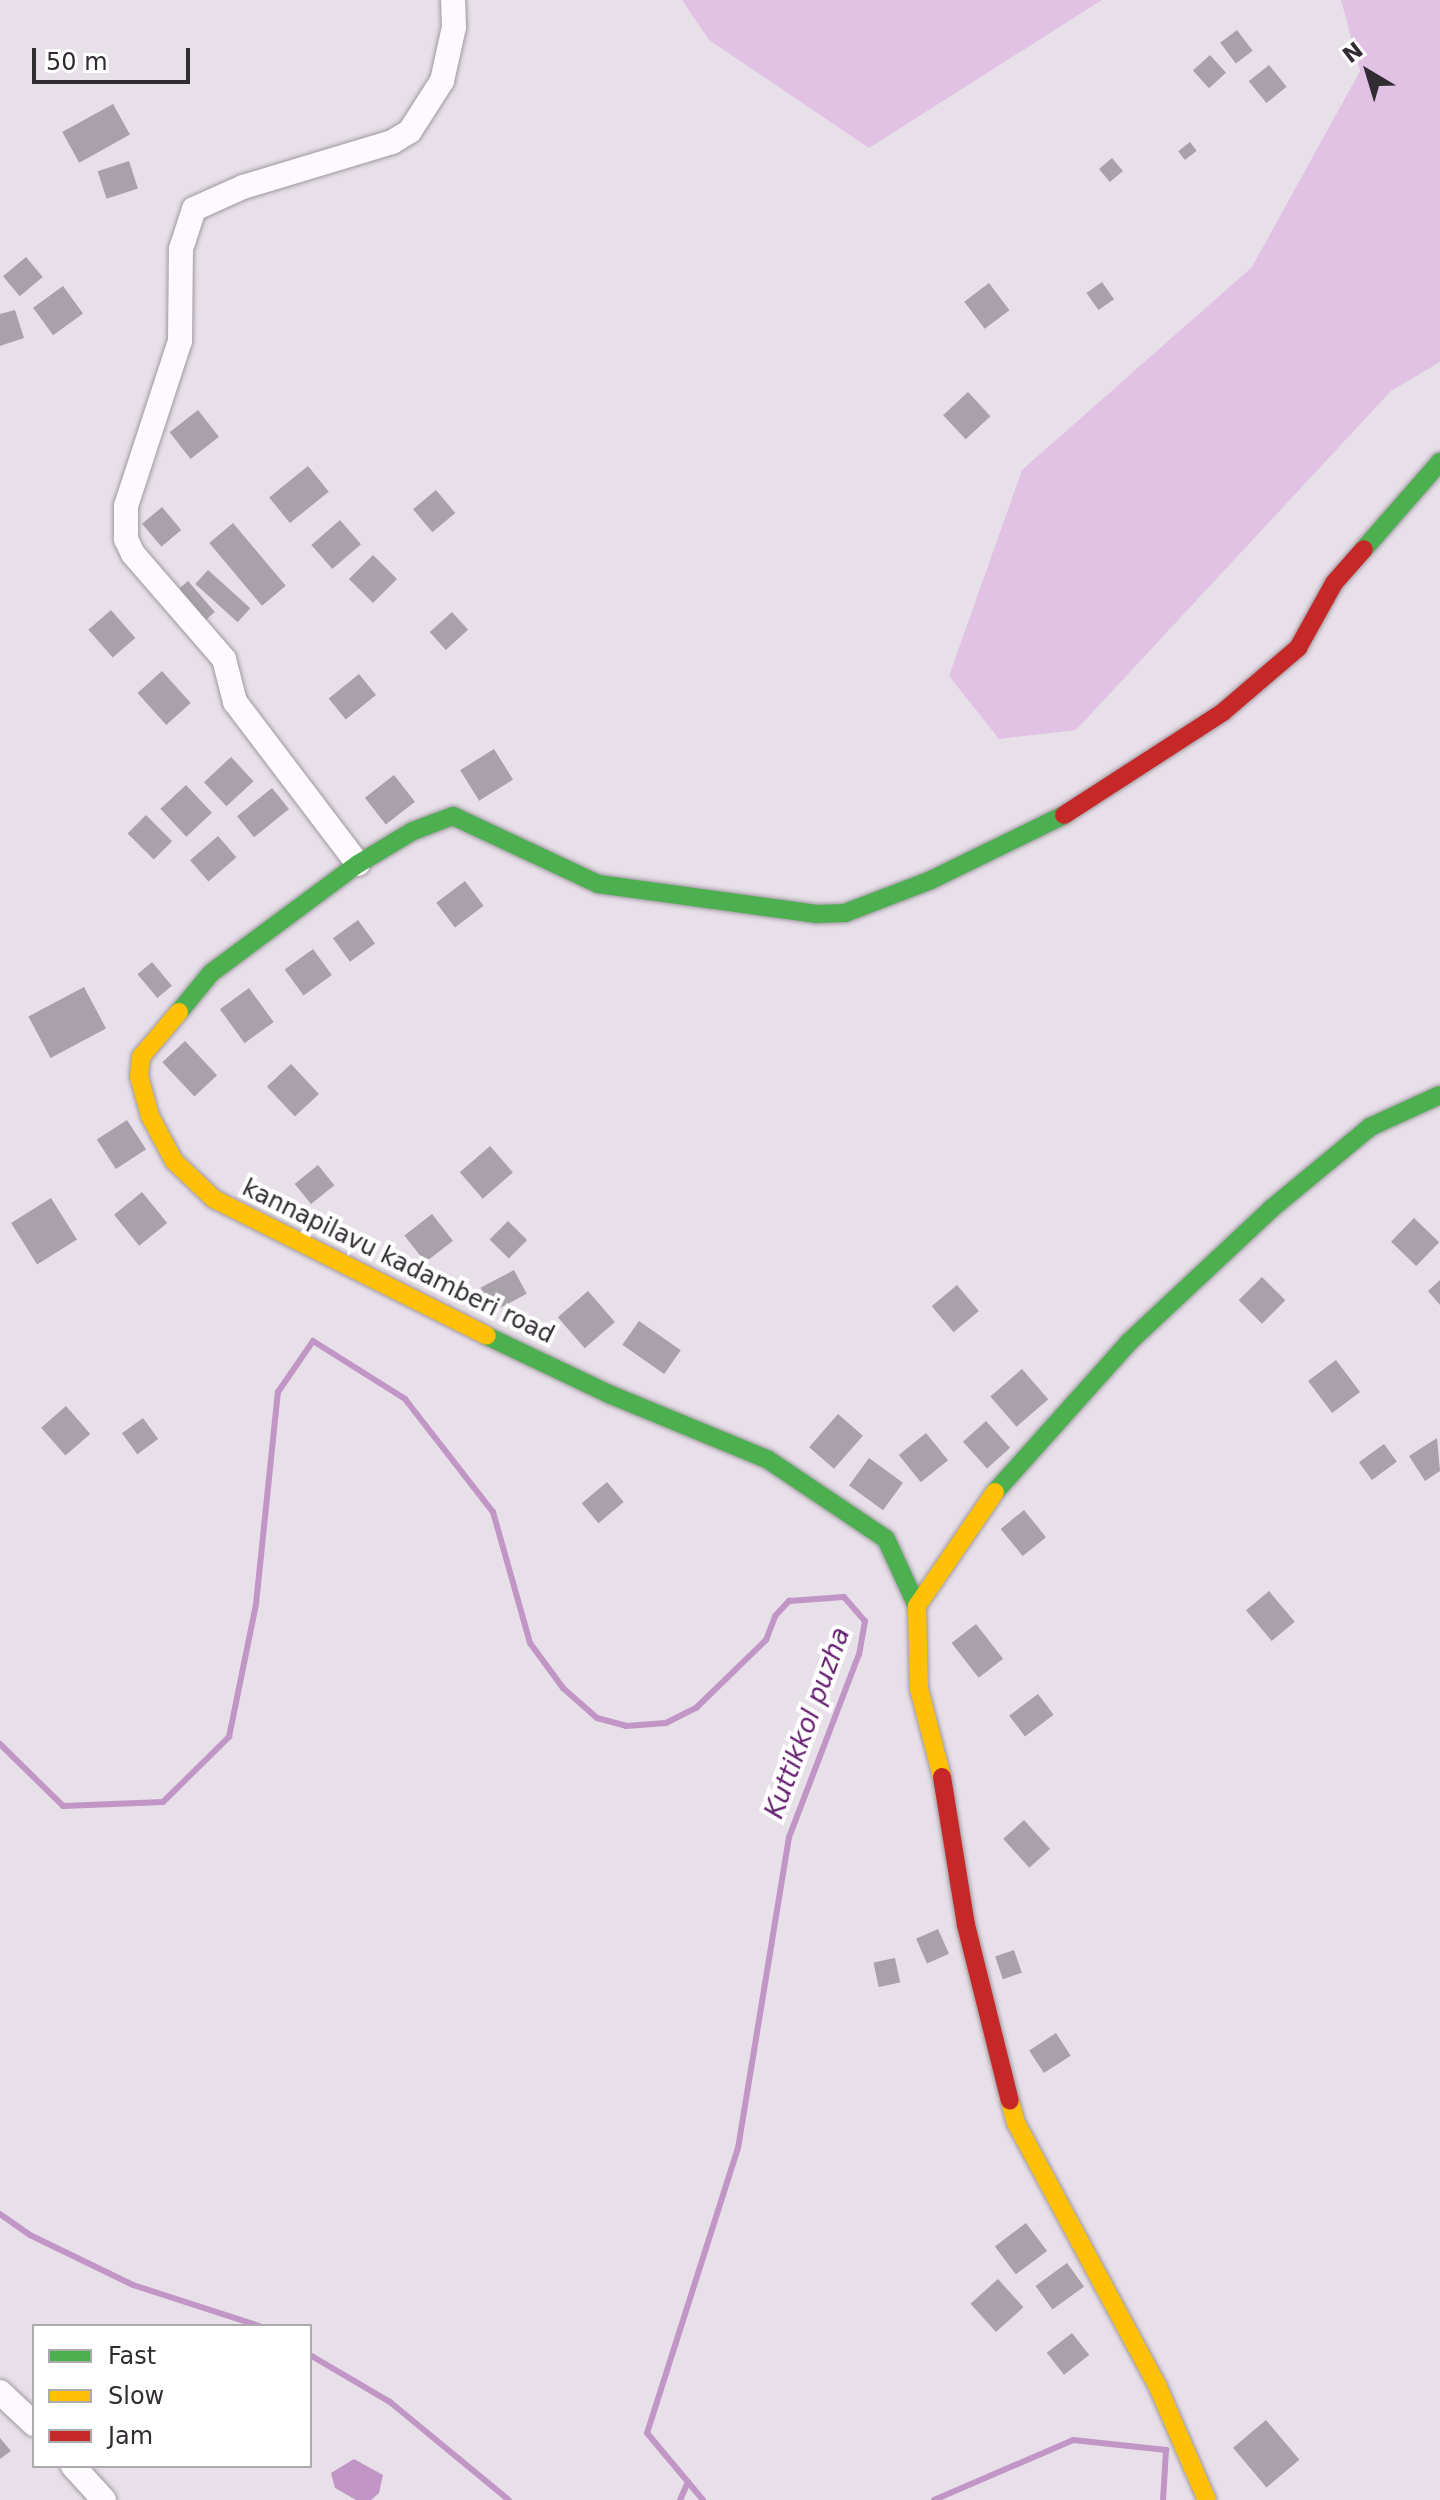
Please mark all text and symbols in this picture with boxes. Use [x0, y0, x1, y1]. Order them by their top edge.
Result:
scale bar [36, 32, 194, 82]
north arrow [1328, 32, 1408, 112]
text: N [1338, 37, 1368, 68]
text: 50 m [46, 48, 108, 76]
street label: kannapilavu kadamberi road [237, 1174, 559, 1350]
water label: Kuttikkol puzha [759, 1623, 857, 1823]
legend [32, 2324, 312, 2468]
text: Fast [108, 2342, 156, 2370]
text: Slow [108, 2382, 164, 2410]
text: Jam [108, 2422, 153, 2450]

